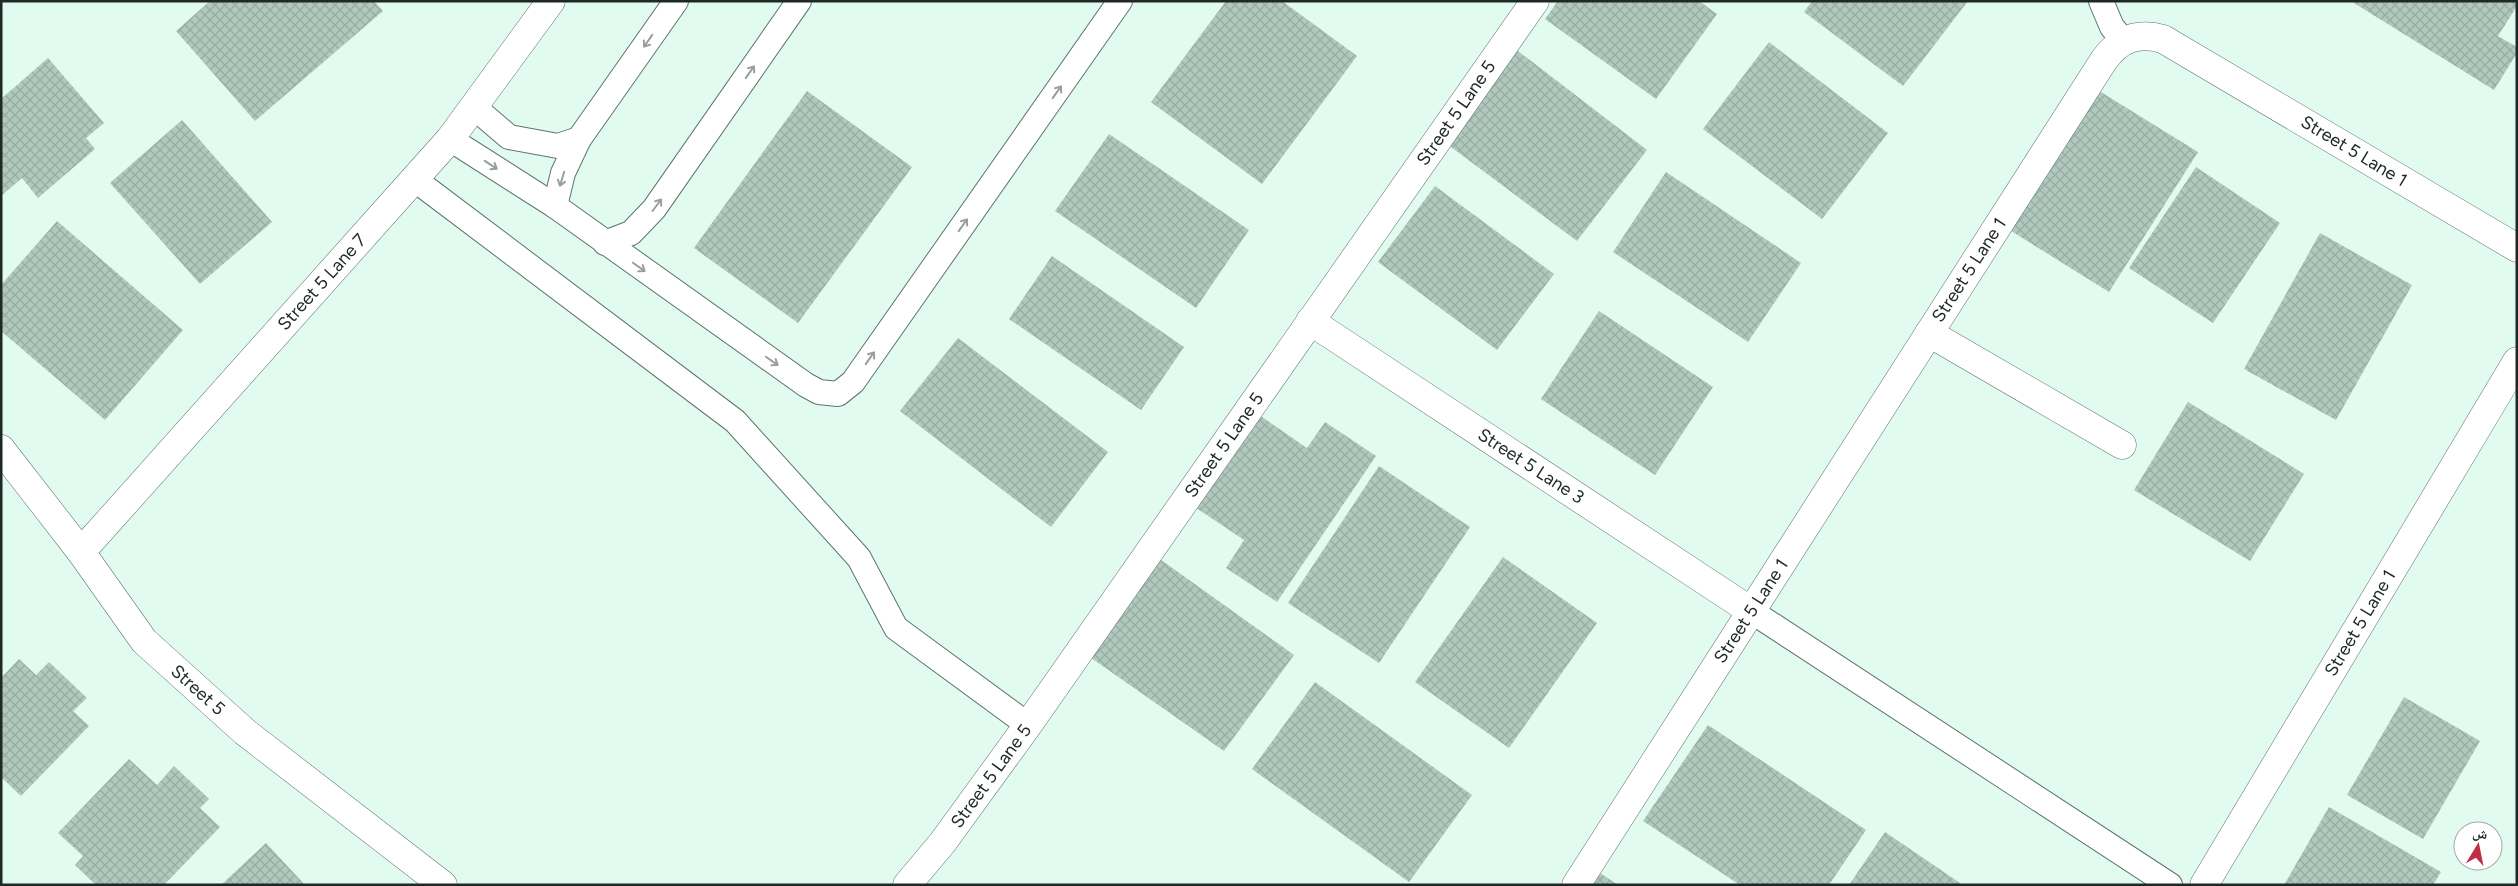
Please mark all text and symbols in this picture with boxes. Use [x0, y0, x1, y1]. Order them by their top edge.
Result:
one-way arrow [643, 34, 653, 48]
street label: Street 5 Lane 5 [1412, 56, 1500, 170]
one-way arrow [745, 65, 755, 79]
one-way arrow [1051, 86, 1062, 99]
street label: Street 5 Lane 1 [2297, 111, 2411, 191]
one-way arrow [484, 160, 498, 170]
one-way arrow [557, 170, 567, 186]
one-way arrow [652, 198, 662, 212]
street label: Street 5 Lane 1 [1927, 214, 2011, 326]
one-way arrow [958, 218, 968, 232]
street label: Street 5 Lane 7 [273, 229, 371, 335]
one-way arrow [632, 262, 646, 272]
one-way arrow [865, 351, 875, 365]
one-way arrow [765, 356, 779, 366]
street label: Street 5 Lane 5 [1180, 388, 1268, 502]
street label: Street 5 Lane 3 [1474, 423, 1588, 509]
street label: Street 5 Lane 1 [1709, 555, 1793, 667]
street label: Street 5 Lane 1 [2320, 566, 2400, 680]
street label: Street 5 [166, 660, 230, 720]
street label: Street 5 Lane 5 [946, 720, 1036, 832]
north arrow [2453, 821, 2503, 871]
text: ش [2471, 824, 2489, 843]

